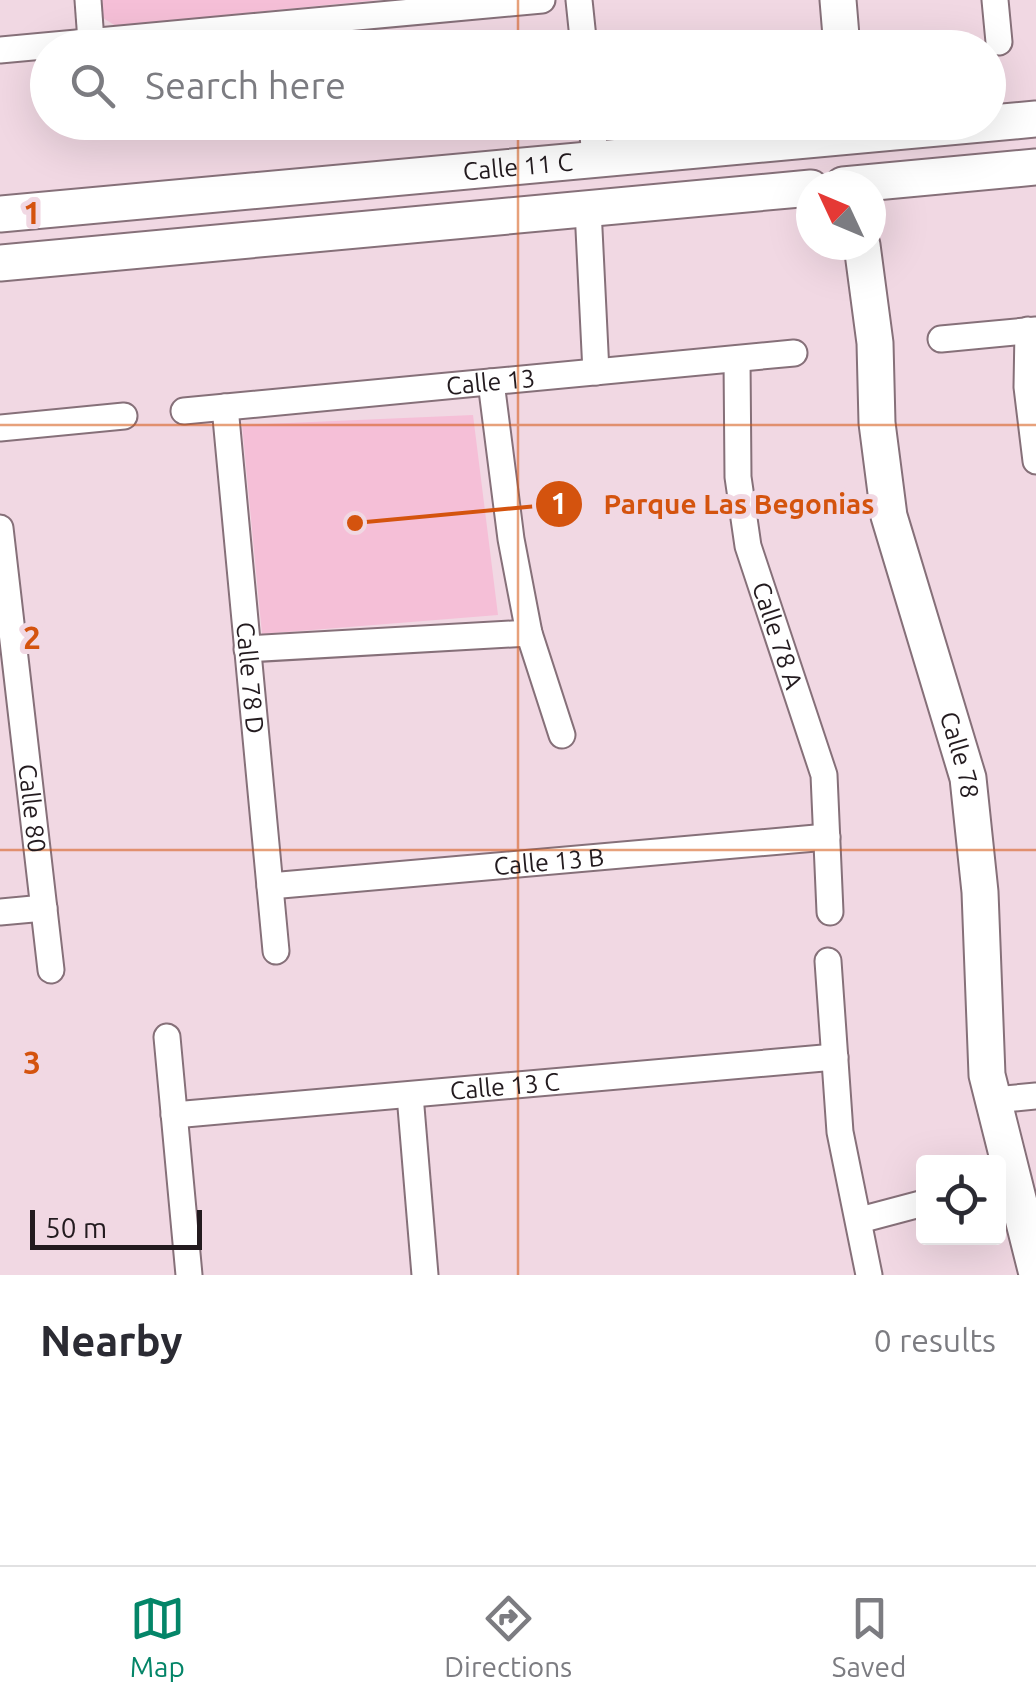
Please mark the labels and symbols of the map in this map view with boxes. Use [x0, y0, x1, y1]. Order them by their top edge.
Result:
street label: Calle 11 C [462, 148, 574, 185]
north arrow [796, 170, 886, 260]
text: 1 [23, 194, 41, 230]
street label: Calle 13 [445, 364, 536, 400]
callout: Parque Las Begonias [534, 475, 895, 533]
text: 1 [551, 486, 567, 520]
text: Parque Las Begonias [604, 488, 875, 519]
street label: Calle 78 A [747, 578, 808, 693]
text: 2 [23, 619, 41, 655]
street label: Calle 78 D [231, 621, 270, 735]
street label: Calle 78 [935, 708, 984, 800]
street label: Calle 80 [13, 762, 51, 854]
street label: Calle 13 B [493, 843, 605, 880]
text: 3 [23, 1044, 41, 1080]
street label: Calle 13 C [449, 1067, 561, 1105]
scale bar [30, 1205, 202, 1250]

